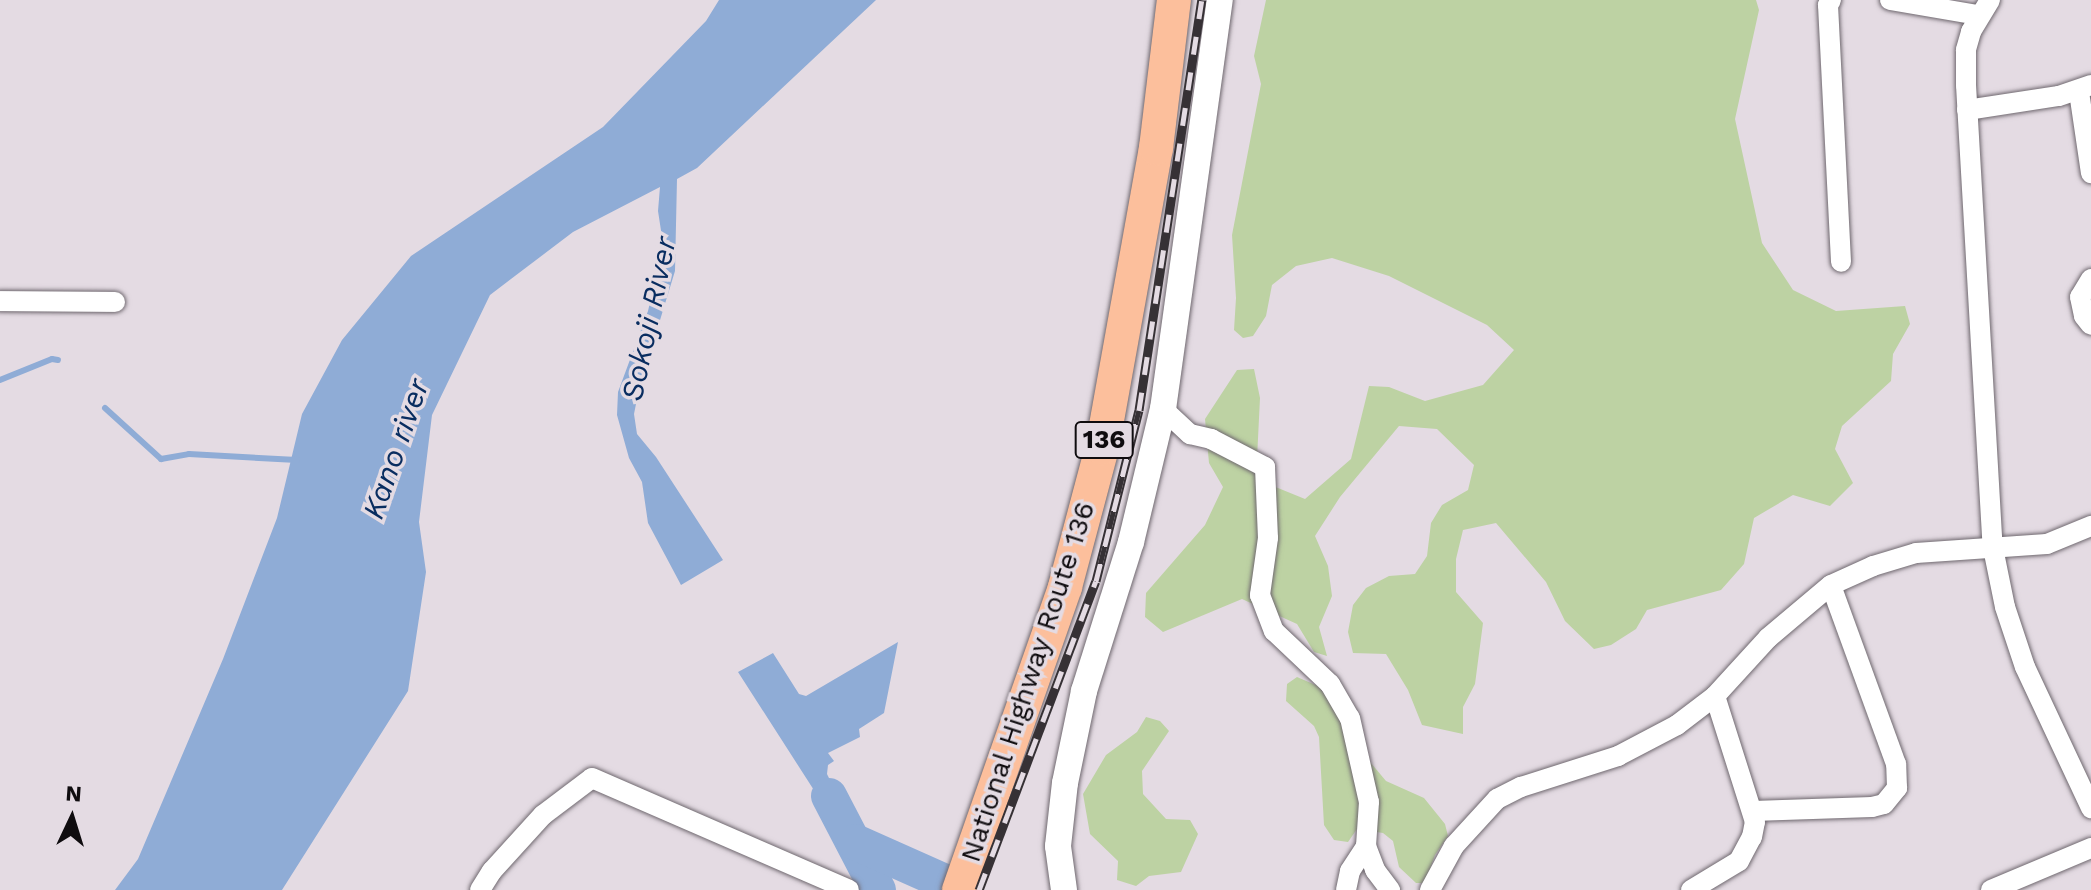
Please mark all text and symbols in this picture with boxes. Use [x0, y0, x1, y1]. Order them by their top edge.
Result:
water label: Sokoji River [614, 234, 684, 404]
water label: Kano river [355, 374, 437, 524]
road number: 136 [1074, 418, 1134, 462]
street label: National Highway Route 136 [953, 497, 1103, 867]
north arrow [32, 778, 112, 858]
text: N [65, 781, 83, 807]

